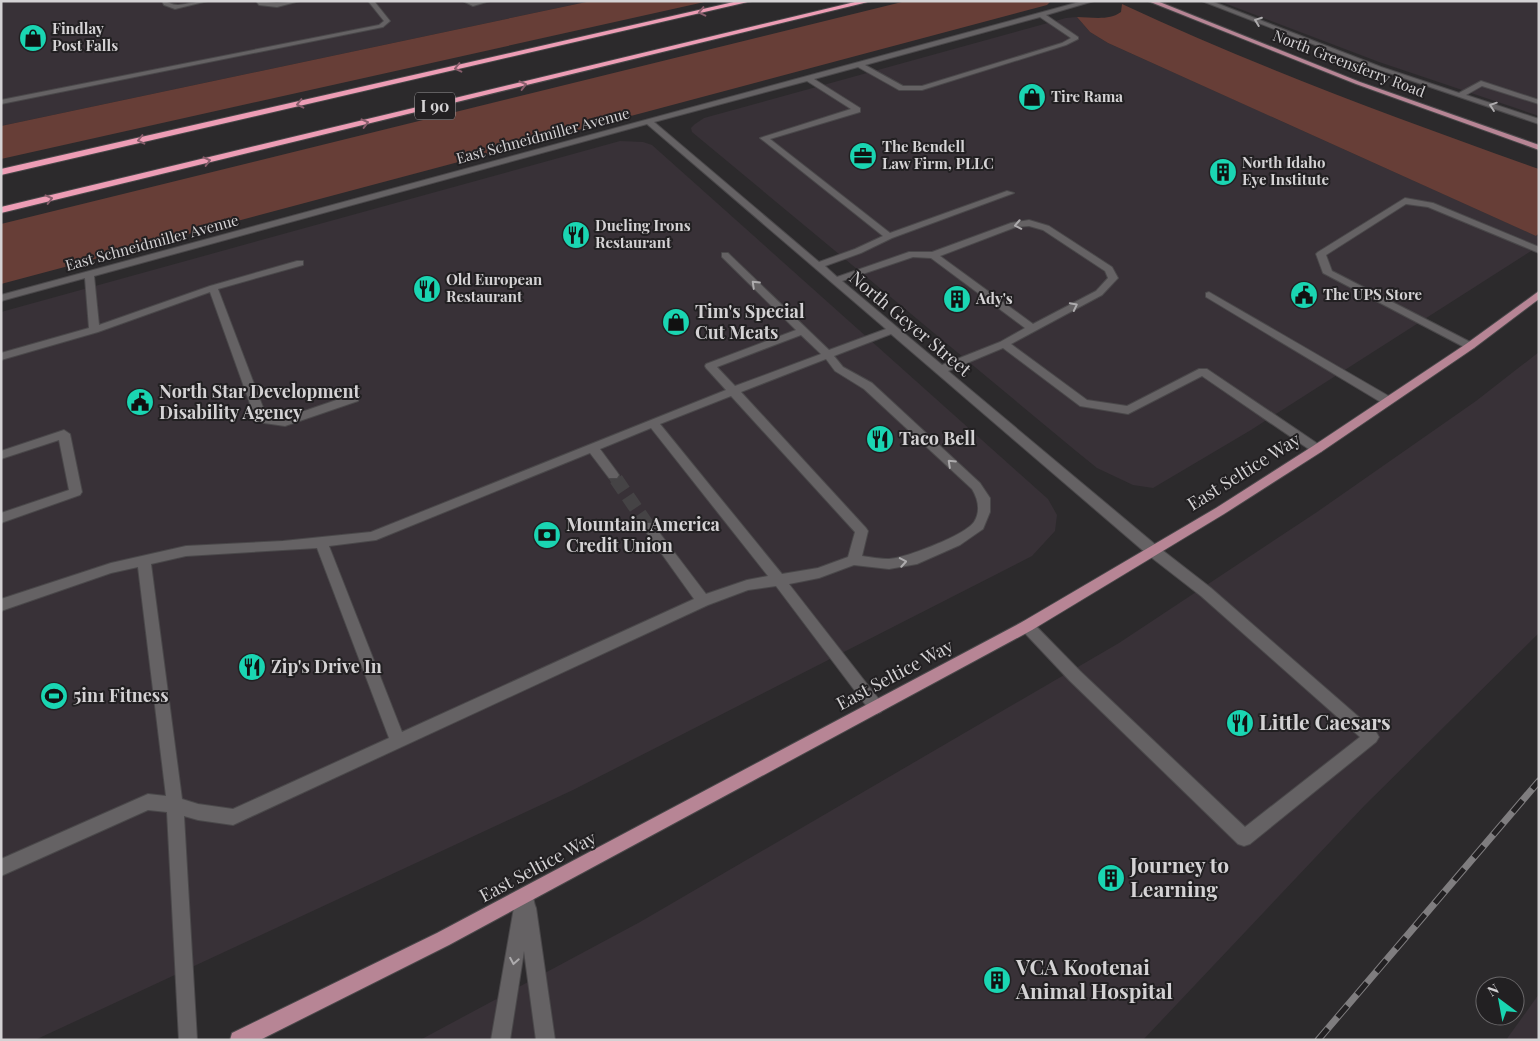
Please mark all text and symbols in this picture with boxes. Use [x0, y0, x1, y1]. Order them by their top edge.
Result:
one-way arrow [697, 6, 706, 17]
one-way arrow [1254, 17, 1262, 27]
place label: Findlay Post Falls [52, 18, 118, 55]
shop icon: Findlay Post Falls [18, 23, 48, 53]
street label: North Greensferry Road [1270, 25, 1429, 101]
one-way arrow [454, 62, 463, 73]
one-way arrow [518, 80, 527, 91]
shop icon: Tire Rama [1017, 82, 1047, 112]
place label: Tire Rama [1051, 86, 1123, 106]
road number: I 90 [415, 92, 455, 120]
one-way arrow [295, 98, 304, 109]
street label: East Schneidmiller Avenue [454, 102, 632, 168]
one-way arrow [1489, 102, 1497, 112]
one-way arrow [360, 118, 369, 129]
one-way arrow [137, 134, 146, 145]
place label: The Bendell Law Firm, PLLC [882, 136, 994, 173]
office icon: The Bendell Law Firm, PLLC [848, 141, 878, 171]
place label: North Idaho Eye Institute [1242, 152, 1329, 189]
one-way arrow [202, 156, 211, 167]
building icon: North Idaho Eye Institute [1208, 157, 1238, 187]
one-way arrow [44, 194, 53, 205]
street label: East Schneidmiller Avenue [63, 209, 241, 275]
place label: Dueling Irons Restaurant [595, 215, 691, 252]
restaurant icon: Dueling Irons Restaurant [561, 220, 591, 250]
one-way arrow [1014, 220, 1023, 230]
street label: North Geyer Street [845, 265, 977, 382]
place label: Old European Restaurant [446, 269, 543, 306]
restaurant icon: Old European Restaurant [412, 274, 442, 304]
public building icon: The UPS Store [1289, 280, 1319, 310]
one-way arrow [752, 281, 761, 290]
building icon: Ady's [942, 284, 972, 314]
place label: The UPS Store [1323, 284, 1423, 304]
place label: Ady's [975, 288, 1013, 308]
place label: Tim's Special Cut Meats [695, 299, 805, 344]
one-way arrow [1069, 302, 1078, 312]
shop icon: Tim's Special Cut Meats [661, 307, 691, 337]
place label: North Star Development Disability Agency [159, 379, 361, 424]
public building icon: North Star Development Disability Agency [125, 387, 155, 417]
restaurant icon: Taco Bell [865, 424, 895, 454]
place label: Taco Bell [899, 426, 976, 450]
street label: East Seltice Way [1182, 427, 1305, 516]
one-way arrow [948, 460, 957, 469]
place label: Mountain America Credit Union [566, 512, 721, 557]
bank icon: Mountain America Credit Union [532, 520, 562, 550]
one-way arrow [898, 557, 907, 567]
street label: East Seltice Way [832, 633, 957, 715]
restaurant icon: Zip's Drive In [237, 652, 267, 682]
place label: Zip's Drive In [271, 654, 382, 678]
sports icon: 5in1 Fitness [39, 681, 69, 711]
place label: 5in1 Fitness [73, 683, 169, 707]
place label: Little Caesars [1259, 707, 1391, 735]
restaurant icon: Little Caesars [1225, 708, 1255, 738]
street label: East Seltice Way [475, 825, 600, 907]
place label: Journey to Learning [1129, 850, 1229, 902]
building icon: Journey to Learning [1096, 863, 1126, 893]
place label: VCA Kootenai Animal Hospital [1015, 952, 1173, 1004]
one-way arrow [509, 957, 519, 965]
building icon: VCA Kootenai Animal Hospital [982, 965, 1012, 995]
north arrow [1475, 976, 1525, 1026]
text: N [1484, 979, 1502, 1000]

